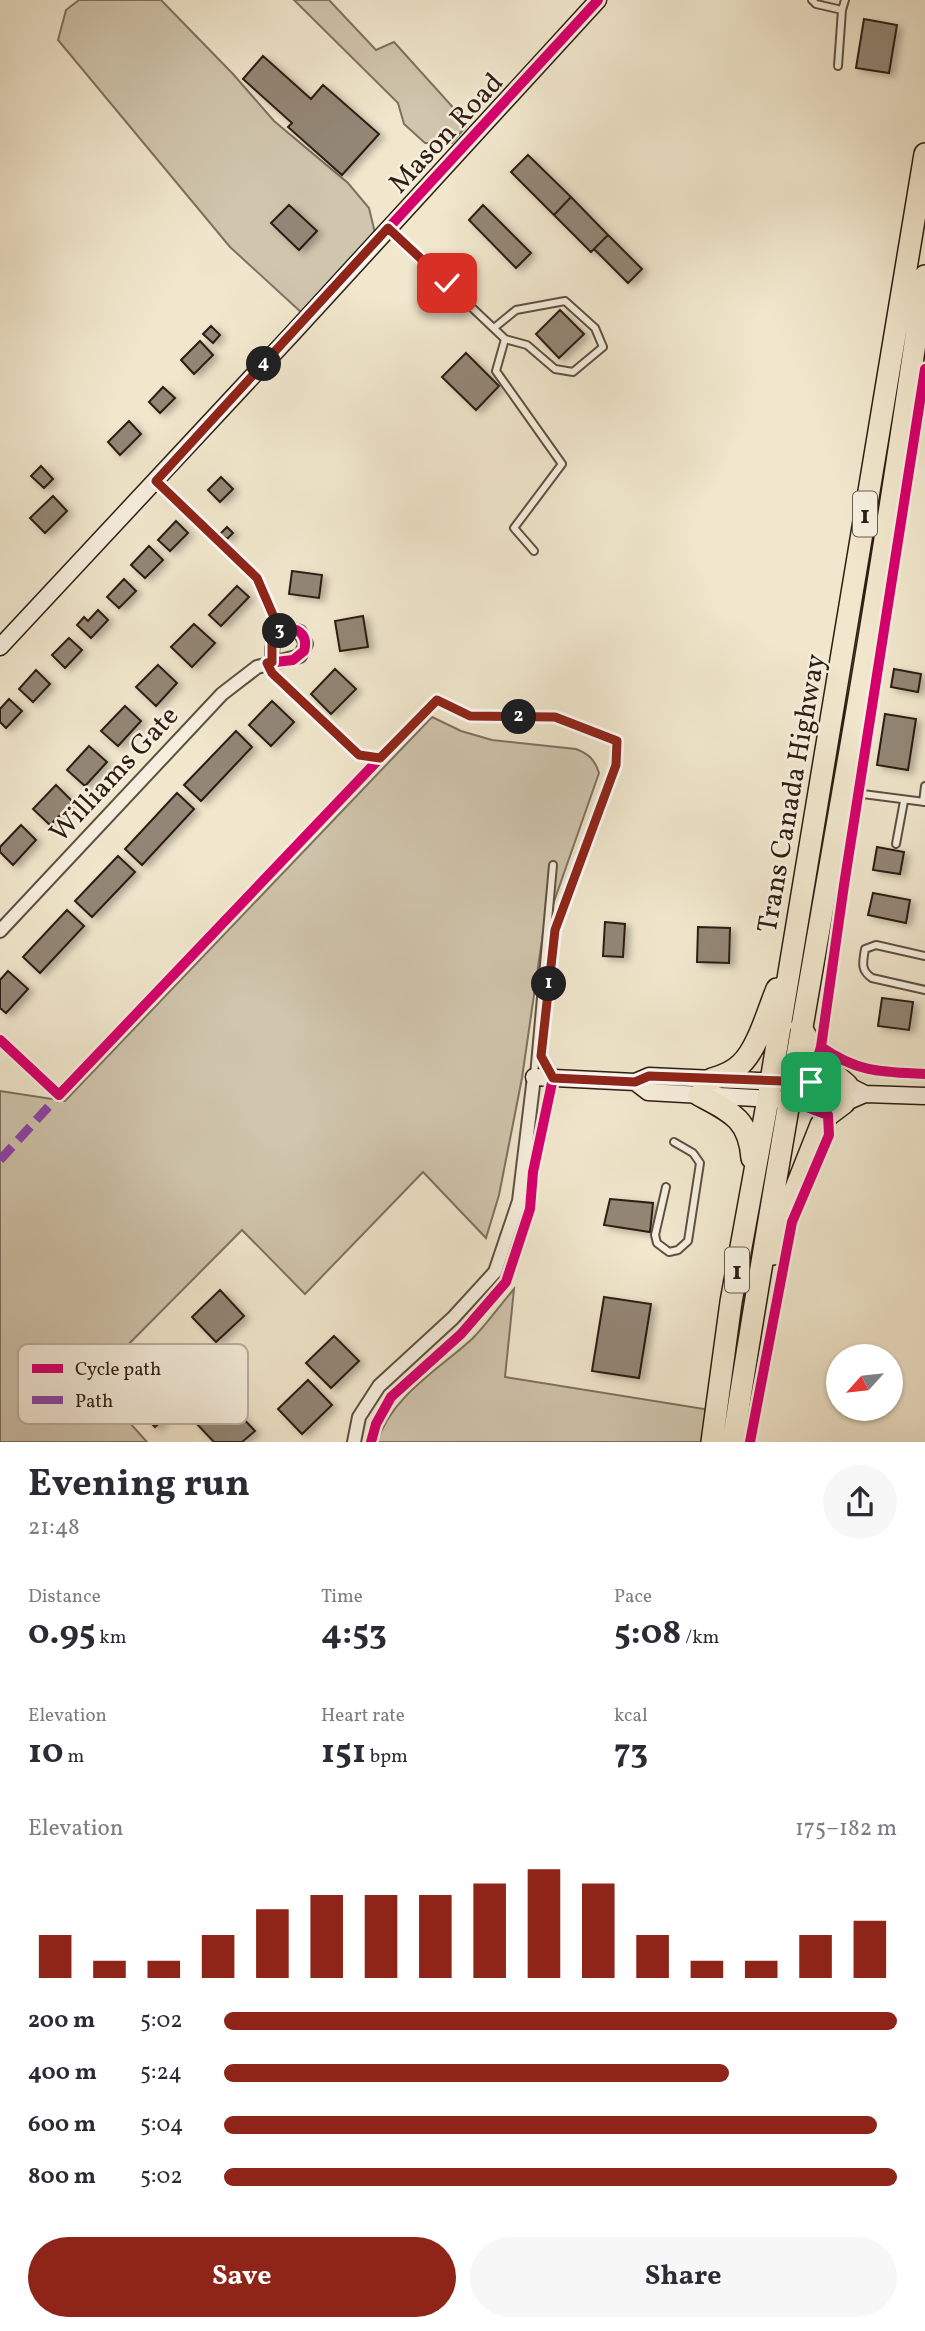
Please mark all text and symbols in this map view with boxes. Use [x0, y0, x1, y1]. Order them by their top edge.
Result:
street label: Mason Road [381, 65, 513, 203]
pin [417, 253, 477, 313]
icon: check [428, 264, 466, 302]
pin: 4 [246, 346, 282, 382]
text: 4 [258, 350, 269, 376]
road number: 1 [853, 492, 877, 536]
pin: 3 [262, 614, 298, 648]
text: 3 [275, 617, 284, 643]
street label: Trans Canada Highway [749, 651, 836, 936]
street label: Williams Gate [41, 698, 188, 852]
pin: 2 [502, 700, 536, 734]
text: 2 [514, 703, 523, 729]
pin: 1 [532, 967, 566, 1002]
text: 1 [545, 970, 552, 996]
pin [781, 1052, 841, 1112]
icon: arrive [792, 1063, 830, 1101]
road number: 1 [725, 1247, 749, 1292]
legend [18, 1344, 248, 1424]
north arrow [826, 1344, 903, 1421]
map controls [826, 1344, 903, 1421]
text: Cycle path [75, 1357, 161, 1383]
text: Path [75, 1389, 113, 1415]
text: Evening run [28, 1459, 250, 1512]
button: share [823, 1465, 897, 1539]
text: 21:48 [28, 1512, 80, 1544]
text: Distance [28, 1584, 101, 1610]
text: Time [321, 1584, 363, 1610]
text: Pace [614, 1584, 652, 1610]
text: 0.95 [28, 1610, 96, 1658]
text: 4:53 [321, 1610, 387, 1658]
text: 5:08 [614, 1610, 681, 1658]
text: km [96, 1625, 126, 1651]
text: /km [681, 1625, 719, 1651]
text: Elevation [28, 1703, 107, 1729]
text: Heart rate [321, 1703, 405, 1729]
text: kcal [614, 1703, 648, 1729]
text: 10 [28, 1729, 64, 1777]
text: 151 [321, 1729, 366, 1777]
text: 73 [614, 1729, 648, 1777]
text: m [64, 1744, 84, 1770]
text: bpm [366, 1744, 408, 1770]
text: Elevation [28, 1813, 124, 1845]
text: 175–182 m [795, 1813, 897, 1845]
text: 200 m [28, 2005, 95, 2037]
text: 5:02 [140, 2005, 183, 2037]
text: 400 m [28, 2057, 97, 2089]
text: 5:24 [140, 2057, 182, 2089]
text: 600 m [28, 2109, 96, 2141]
text: 5:04 [140, 2109, 183, 2141]
text: 800 m [28, 2161, 96, 2193]
text: 5:02 [140, 2161, 183, 2193]
button: Save [28, 2237, 456, 2317]
button: Share [470, 2237, 897, 2317]

